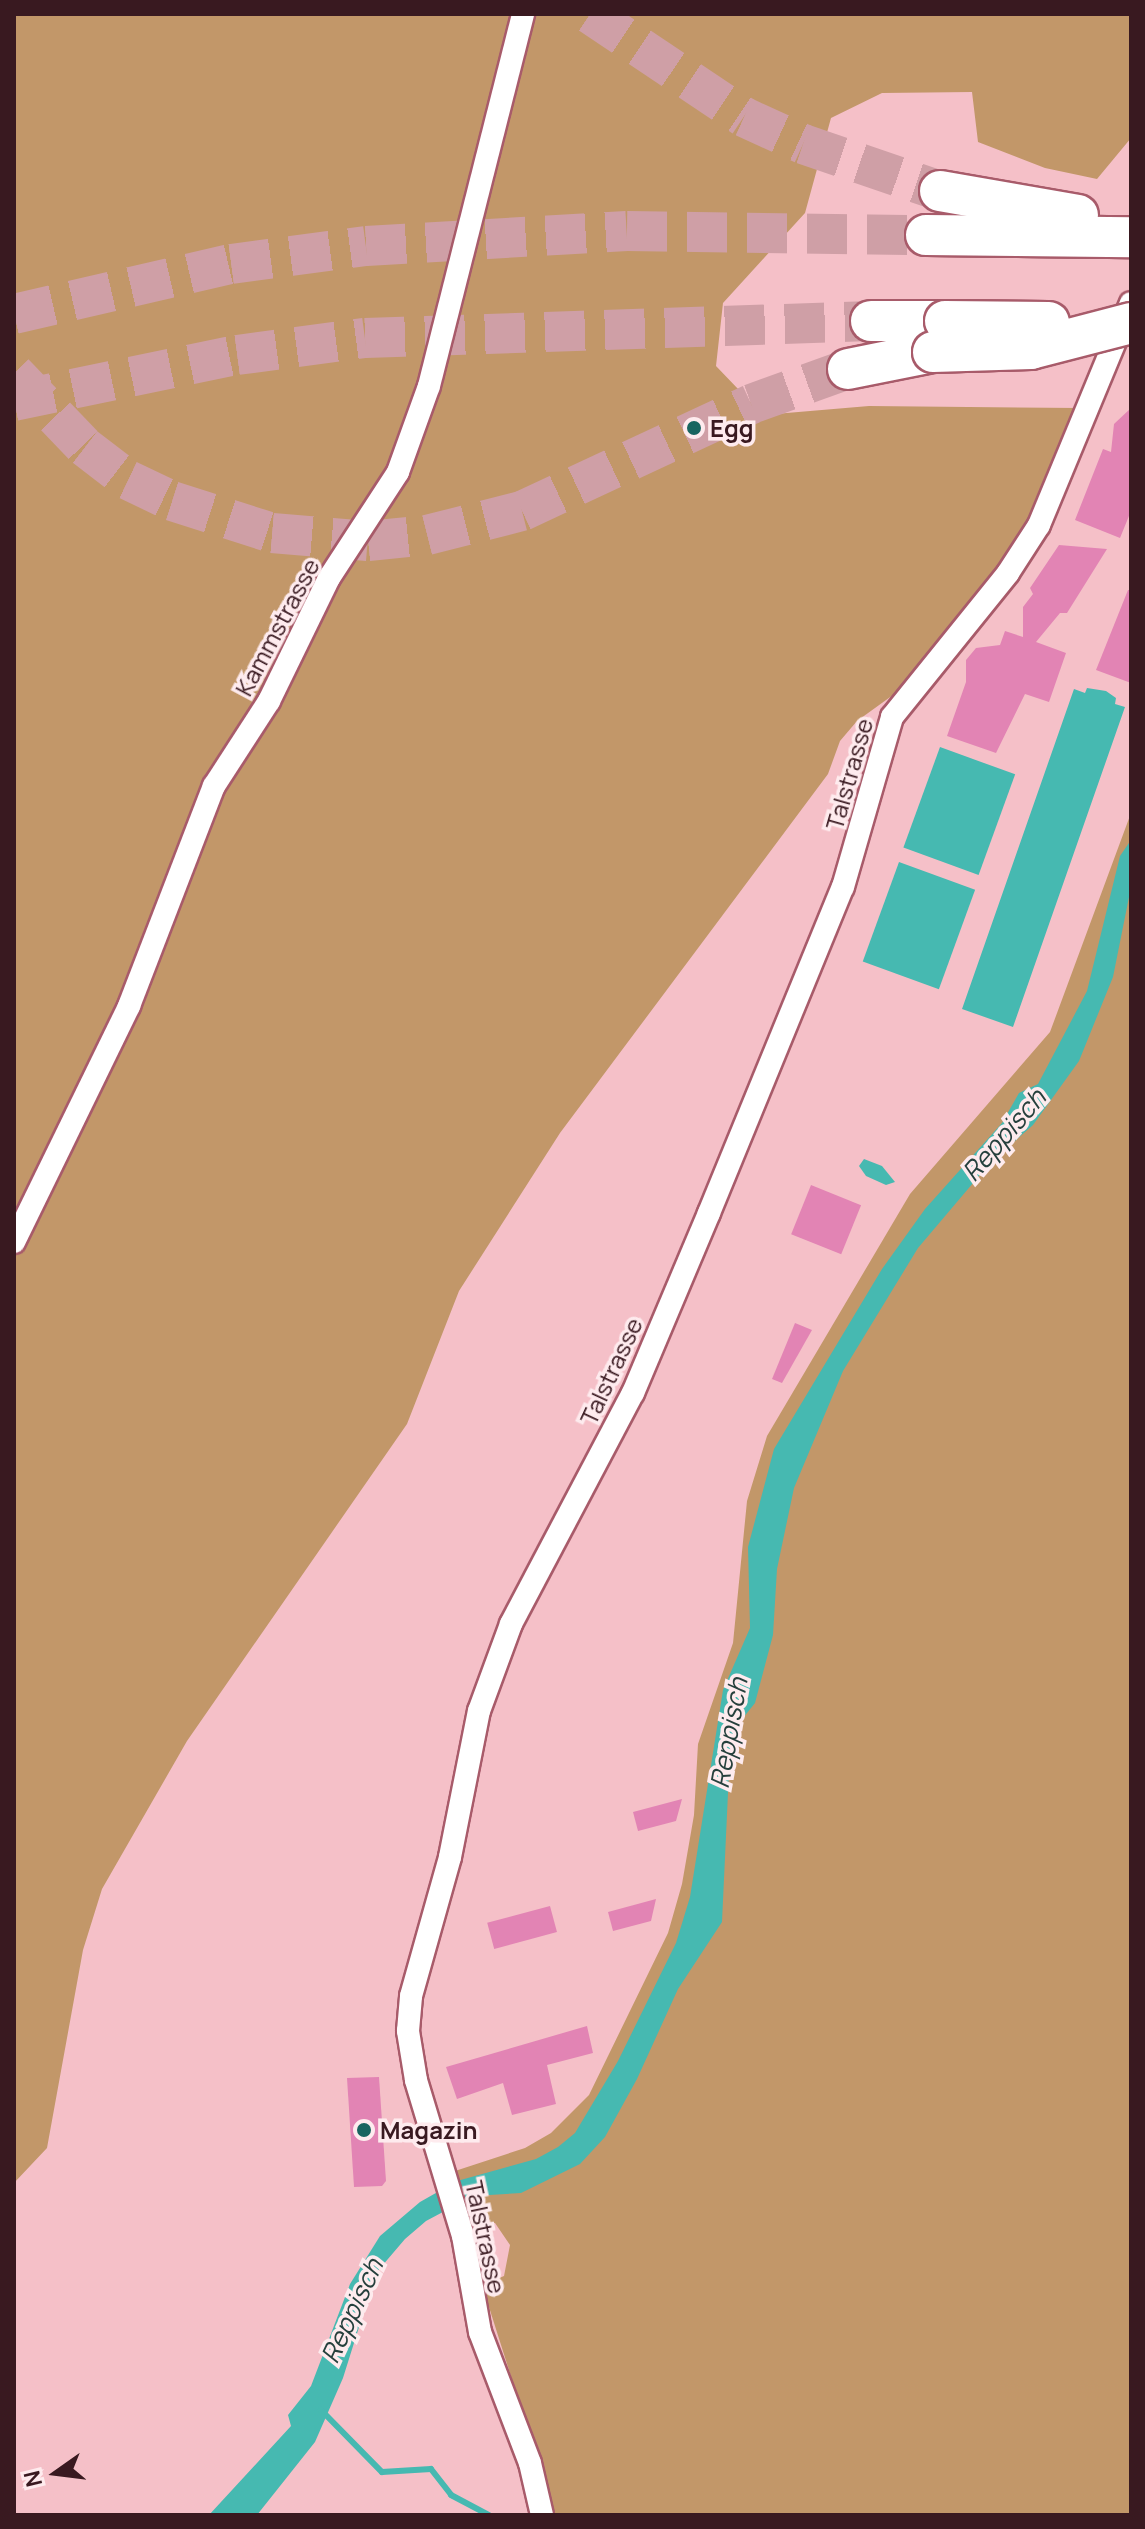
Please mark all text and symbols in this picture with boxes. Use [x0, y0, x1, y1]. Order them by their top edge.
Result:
place label: Egg [710, 414, 754, 442]
marker: Egg [685, 419, 703, 437]
street label: Kammstrasse [229, 553, 325, 701]
street label: Talstrasse [819, 715, 879, 833]
water label: Reppisch [956, 1083, 1052, 1187]
street label: Talstrasse [574, 1313, 648, 1429]
water label: Reppisch [704, 1675, 754, 1791]
place label: Magazin [380, 2116, 477, 2144]
marker: Magazin [355, 2121, 373, 2139]
street label: Talstrasse [460, 2178, 512, 2296]
water label: Reppisch [314, 2254, 390, 2368]
north arrow [16, 2433, 96, 2513]
text: N [16, 2468, 49, 2490]

